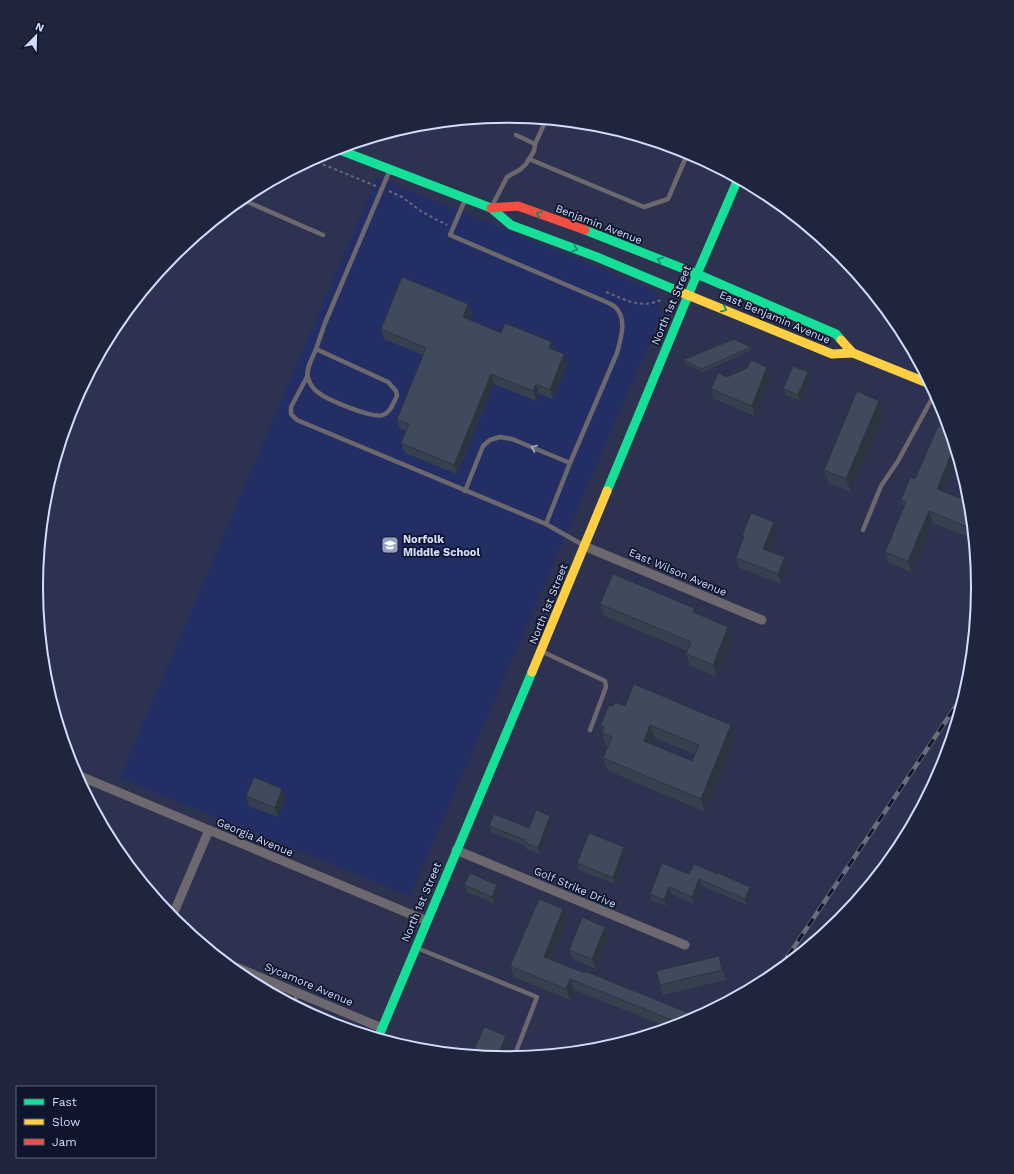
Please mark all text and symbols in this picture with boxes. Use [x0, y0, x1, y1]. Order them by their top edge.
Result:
north arrow [16, 16, 56, 56]
text: N [33, 20, 46, 35]
street label: Benjamin Avenue [554, 202, 644, 247]
one-way arrow [536, 210, 543, 218]
one-way arrow [572, 244, 579, 252]
one-way arrow [657, 257, 665, 265]
street label: North 1st Street [649, 263, 694, 347]
street label: East Benjamin Avenue [717, 288, 832, 347]
one-way arrow [721, 305, 728, 313]
one-way arrow [530, 445, 538, 453]
place label: Norfolk Middle School [403, 533, 480, 559]
school or university icon: Norfolk Middle School [380, 535, 400, 555]
street label: East Wilson Avenue [627, 546, 729, 599]
street label: North 1st Street [526, 562, 571, 646]
street label: Georgia Avenue [214, 815, 295, 859]
street label: North 1st Street [399, 860, 444, 944]
street label: Golf Strike Drive [532, 864, 618, 911]
street label: Sycamore Avenue [263, 960, 355, 1009]
legend [16, 1086, 156, 1158]
text: Fast [52, 1095, 77, 1109]
text: Slow [52, 1115, 80, 1129]
text: Jam [52, 1135, 77, 1149]

